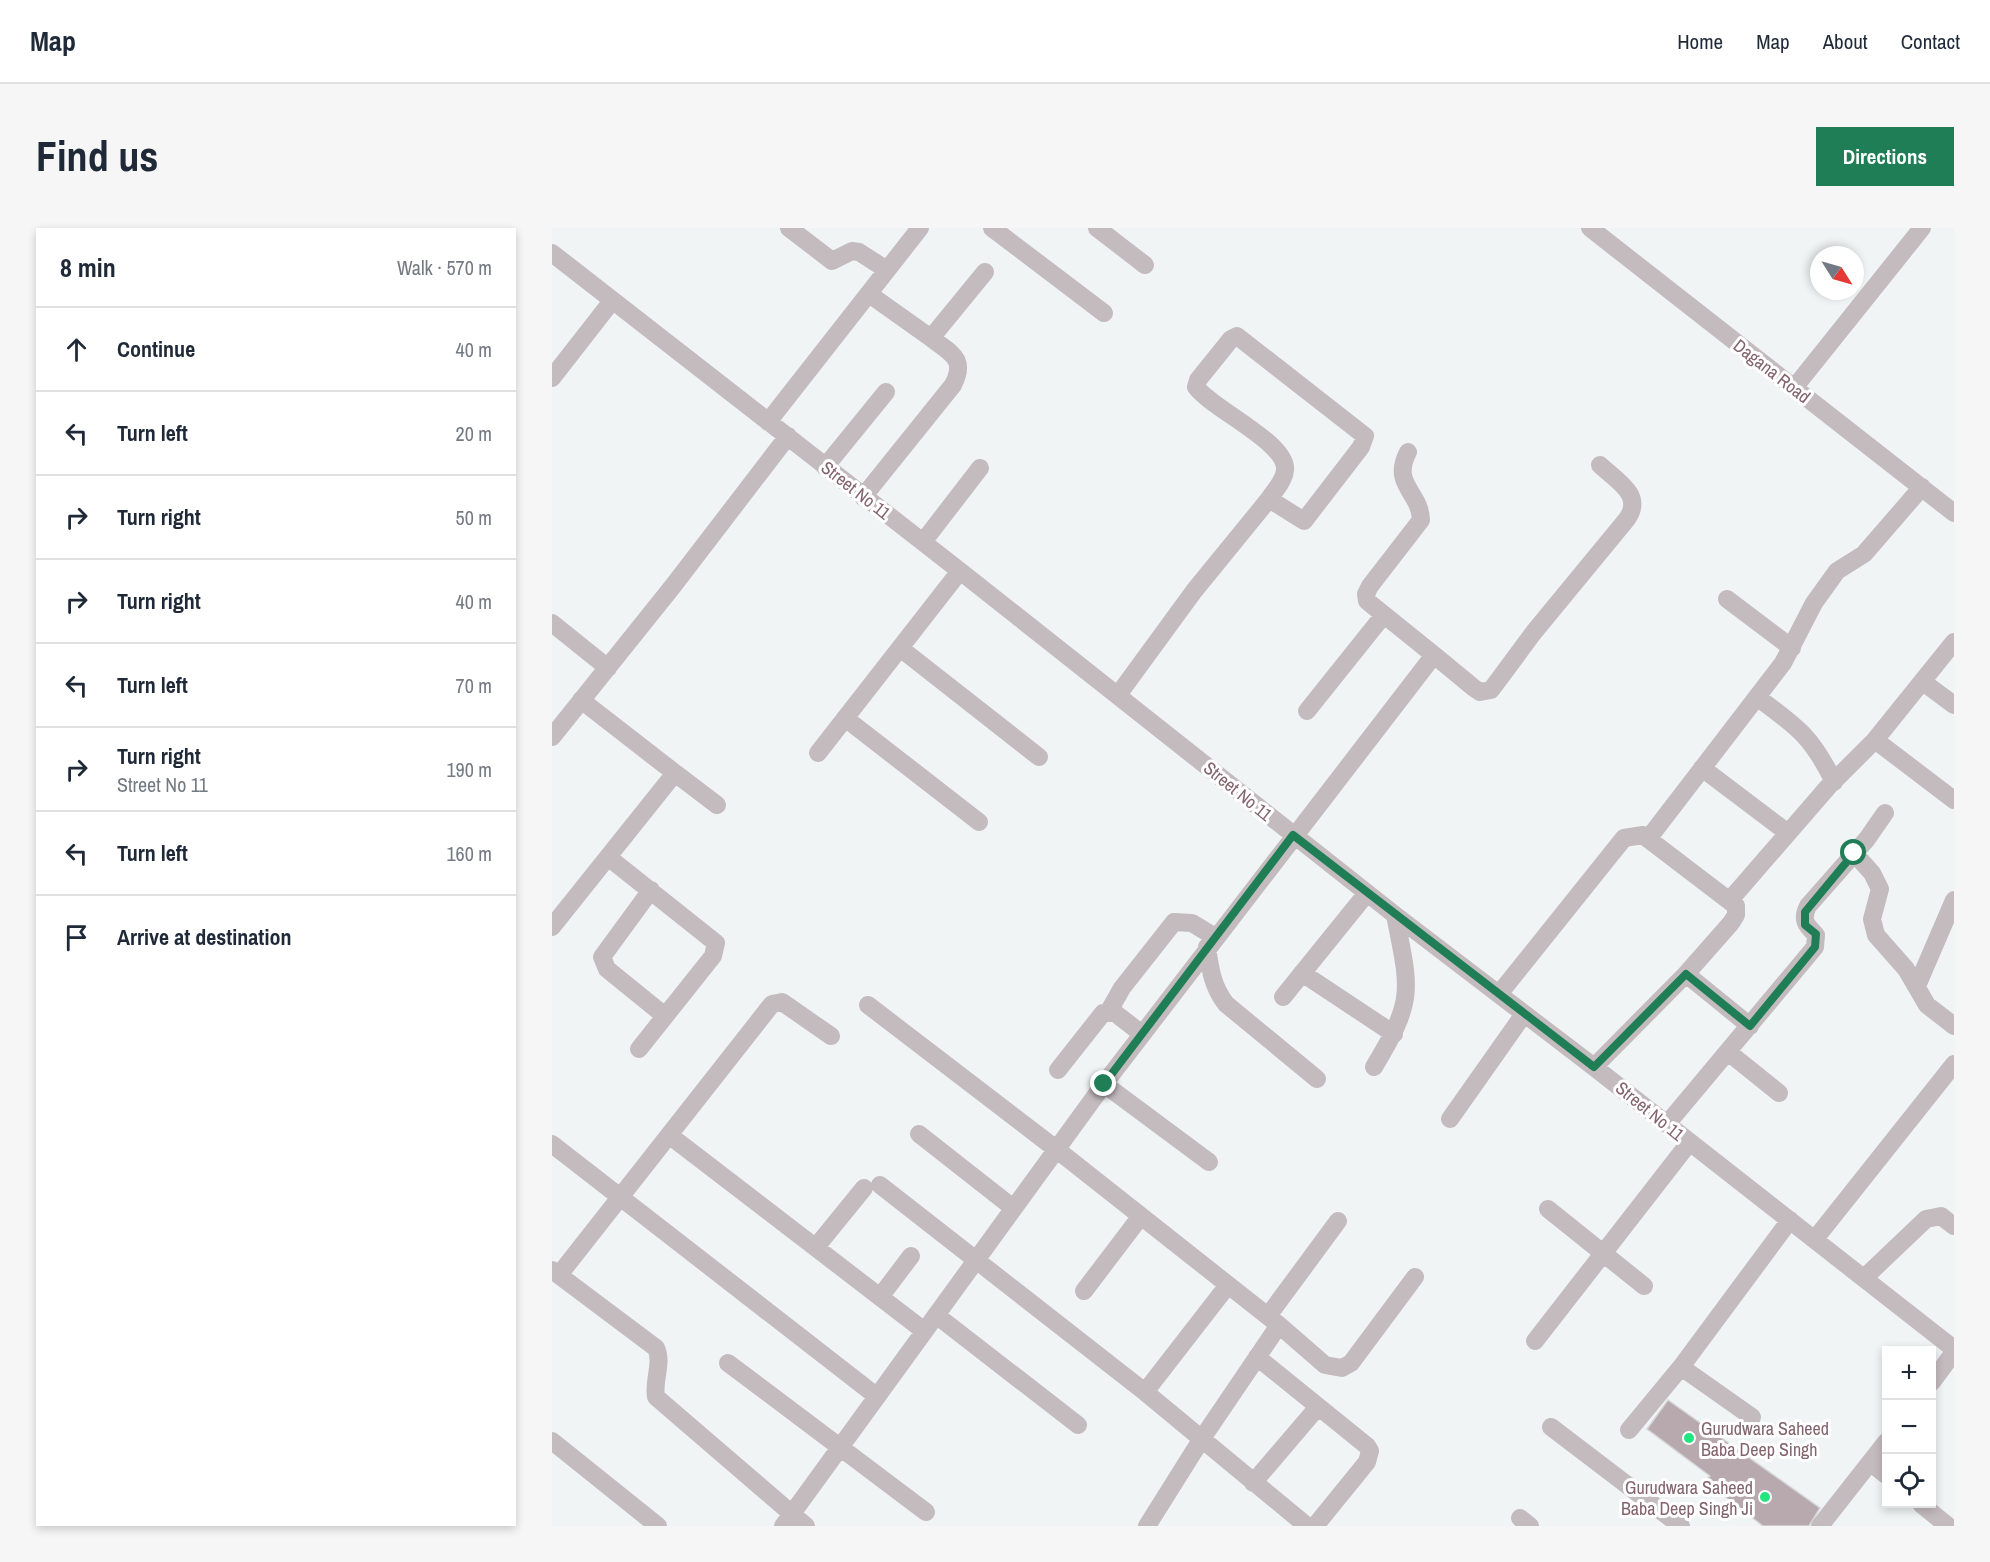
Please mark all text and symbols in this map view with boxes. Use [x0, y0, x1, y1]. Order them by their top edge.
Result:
text: Map [30, 22, 76, 60]
text: Home [1677, 27, 1723, 56]
text: Map [1756, 27, 1790, 56]
text: About [1823, 27, 1868, 56]
text: Contact [1901, 27, 1960, 56]
button: Directions [1816, 127, 1954, 186]
text: Find us [36, 128, 158, 184]
north arrow [1810, 246, 1864, 300]
text: 8 min [60, 250, 116, 285]
text: Walk · 570 m [397, 254, 492, 281]
icon: ahead [60, 333, 93, 366]
street label: Dagana Road [1728, 333, 1816, 409]
text: Continue [117, 334, 195, 364]
text: 40 m [456, 336, 492, 363]
icon: left [60, 417, 93, 450]
text: Turn left [117, 418, 188, 448]
text: 20 m [456, 420, 492, 447]
street label: Street No 11 [816, 455, 897, 526]
icon: right [60, 501, 93, 534]
text: Turn right [117, 502, 201, 532]
text: 50 m [456, 504, 492, 531]
icon: right [60, 585, 93, 618]
text: Turn right [117, 586, 201, 616]
text: 40 m [456, 588, 492, 615]
icon: left [60, 669, 93, 702]
text: Turn left [117, 670, 188, 700]
text: 70 m [456, 672, 492, 699]
text: Turn right [117, 741, 201, 771]
icon: right [60, 753, 93, 786]
text: 190 m [446, 756, 492, 783]
street label: Street No 11 [1198, 756, 1278, 827]
text: Street No 11 [117, 771, 208, 798]
icon: left [60, 837, 93, 870]
text: Turn left [117, 838, 188, 868]
route start [1840, 839, 1866, 865]
text: 160 m [446, 840, 492, 867]
icon: arrive [60, 921, 93, 954]
text: Arrive at destination [117, 922, 291, 952]
route end [1090, 1070, 1116, 1096]
street label: Street No 11 [1610, 1076, 1690, 1147]
map controls [1882, 1346, 1936, 1508]
button: + [1882, 1346, 1936, 1400]
button: − [1882, 1400, 1936, 1454]
place label: Gurudwara Saheed Baba Deep Singh [1701, 1416, 1829, 1462]
marker: Gurudwara Saheed Baba Deep Singh [1682, 1431, 1696, 1445]
button: locate [1882, 1454, 1936, 1508]
place label: Gurudwara Saheed Baba Deep Singh Ji [1621, 1475, 1753, 1521]
marker: Gurudwara Saheed Baba Deep Singh Ji [1758, 1490, 1772, 1504]

